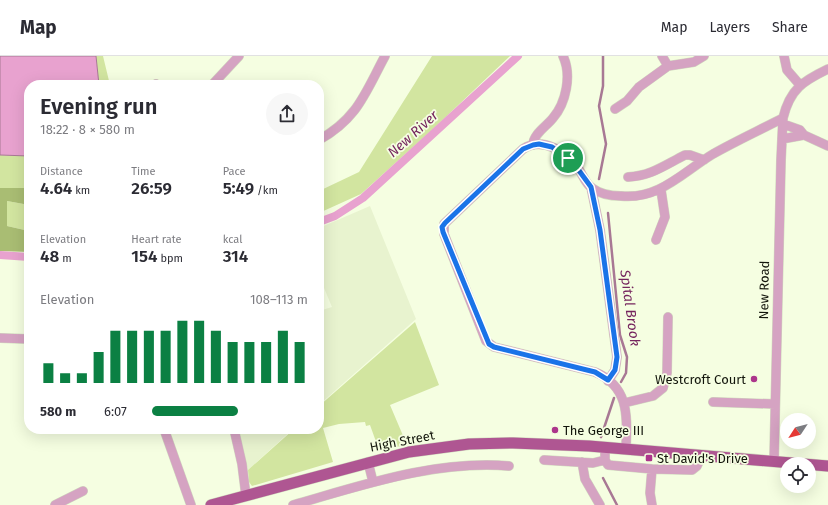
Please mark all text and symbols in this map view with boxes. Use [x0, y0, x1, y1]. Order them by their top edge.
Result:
text: Map [20, 16, 57, 39]
text: Map [661, 19, 687, 36]
text: Layers [709, 19, 750, 36]
text: Share [772, 19, 808, 36]
text: Evening run [40, 93, 157, 120]
button: share [266, 93, 308, 135]
water label: New River [384, 107, 442, 161]
text: 18:22 · 8 × 580 m [40, 122, 135, 137]
pin [551, 141, 585, 175]
icon: arrive [557, 147, 579, 169]
text: Distance [40, 165, 83, 178]
text: Time [131, 165, 156, 178]
text: Pace [223, 165, 245, 178]
text: 4.64 [40, 178, 72, 199]
text: 26:59 [131, 178, 172, 199]
text: 5:49 [223, 178, 254, 199]
text: km [72, 184, 90, 197]
text: /km [254, 184, 278, 197]
text: Elevation [40, 233, 86, 246]
text: Heart rate [131, 233, 181, 246]
text: kcal [223, 233, 242, 246]
text: 48 [40, 246, 59, 267]
text: 154 [131, 246, 158, 267]
text: 314 [223, 246, 248, 267]
text: m [59, 252, 72, 265]
text: bpm [158, 252, 183, 265]
street label: New Road [756, 261, 772, 319]
water label: Spital Brook [616, 268, 644, 348]
text: Elevation [40, 292, 94, 307]
text: 108–113 m [250, 292, 308, 307]
place label: Westcroft Court [655, 372, 746, 387]
marker: Westcroft Court [749, 374, 759, 384]
text: 580 m [40, 404, 76, 419]
text: 6:07 [104, 404, 127, 419]
north arrow [780, 413, 816, 449]
map controls [780, 413, 816, 493]
place label: The George III [563, 423, 644, 438]
marker: The George III [550, 425, 560, 435]
street label: High Street [368, 427, 436, 455]
place label: St David's Drive [657, 451, 748, 466]
marker: St David's Drive [644, 453, 654, 463]
button: locate [780, 457, 816, 493]

